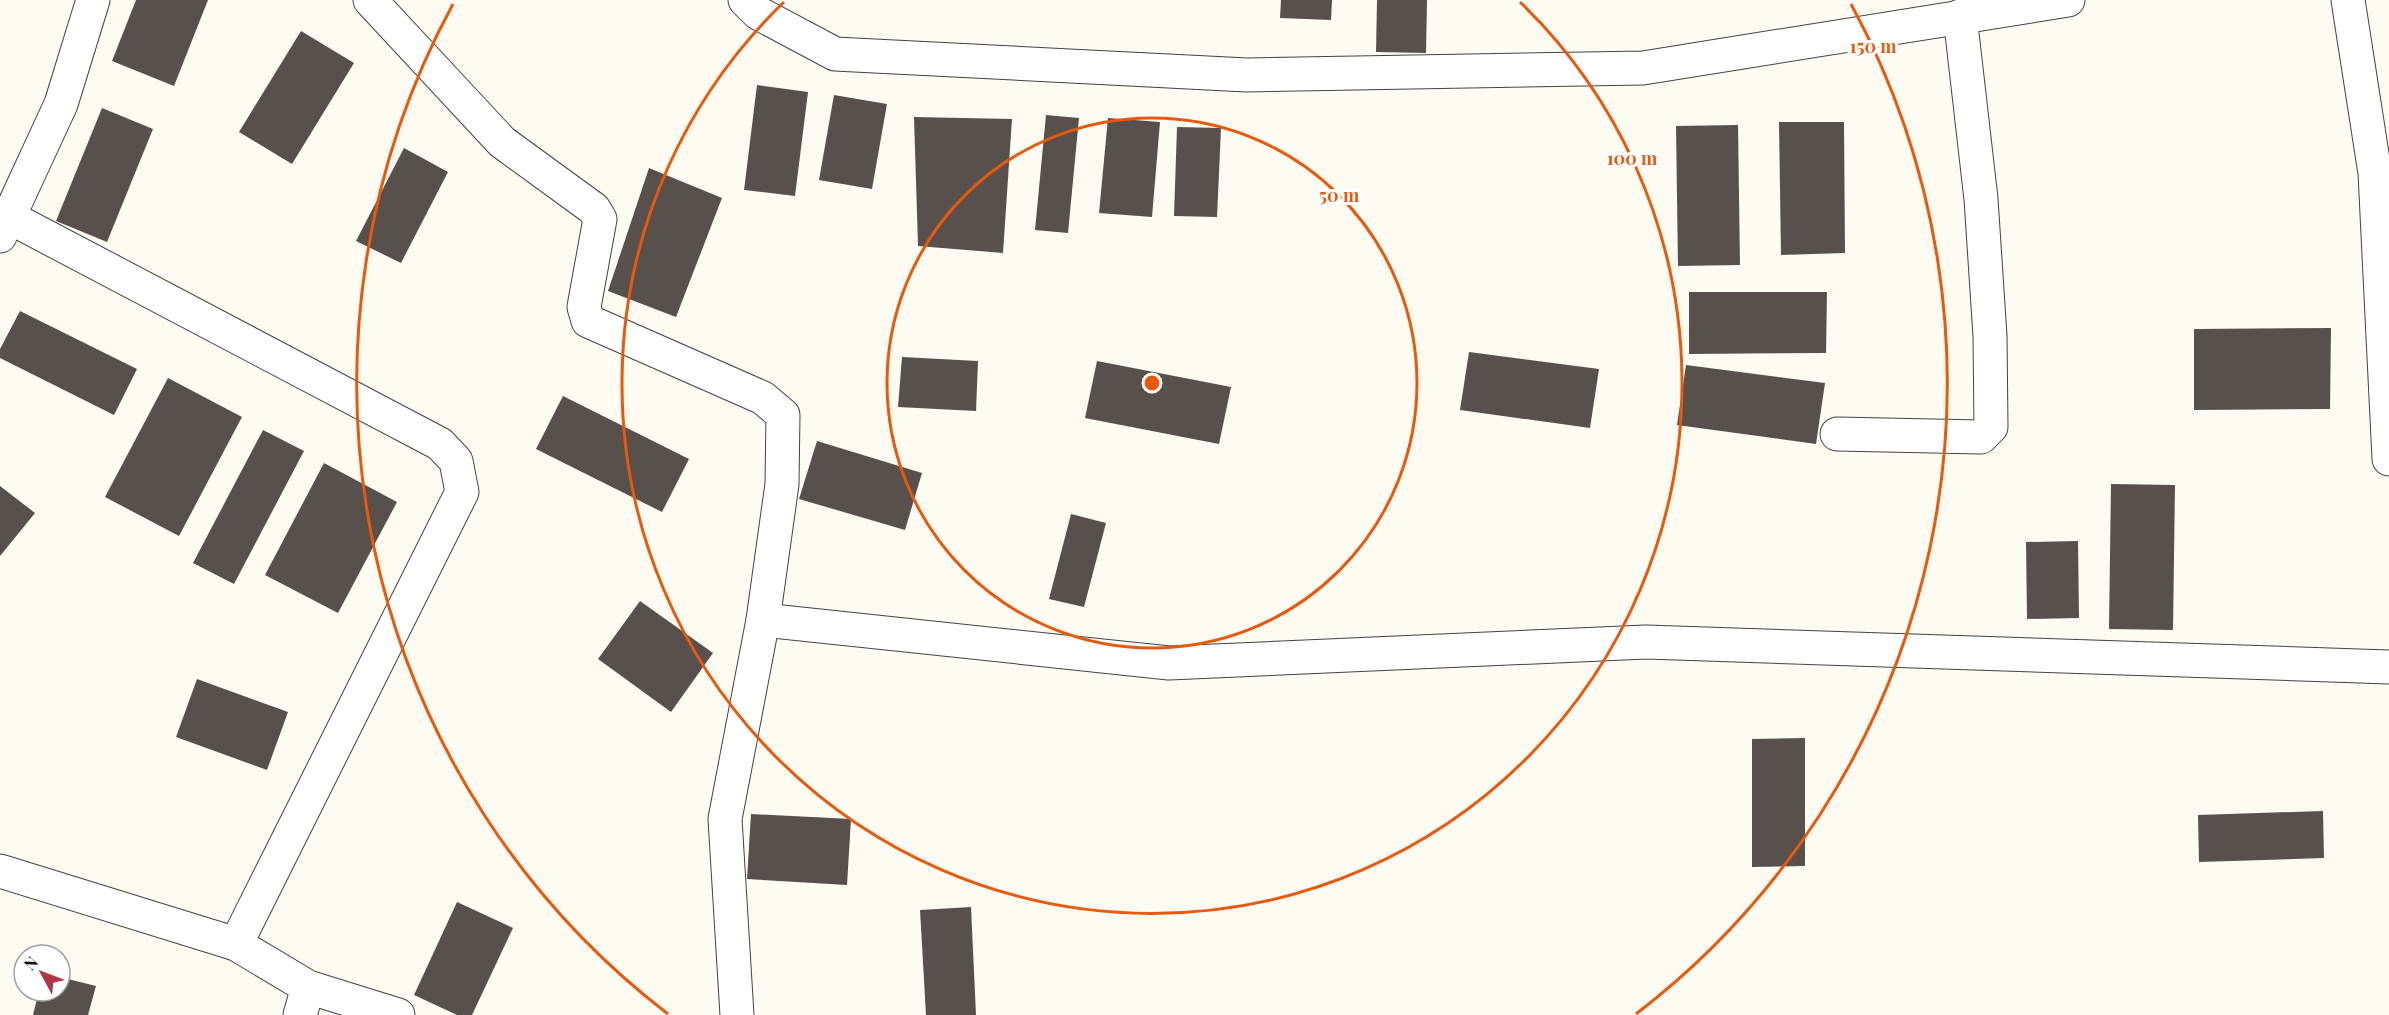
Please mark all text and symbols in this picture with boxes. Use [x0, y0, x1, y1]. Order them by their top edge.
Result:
text: 150 m [1849, 34, 1897, 58]
text: 100 m [1607, 146, 1658, 170]
text: 50 m [1319, 183, 1360, 207]
centre of rings [1142, 373, 1162, 393]
north arrow [12, 943, 72, 1003]
text: N [19, 951, 42, 974]

